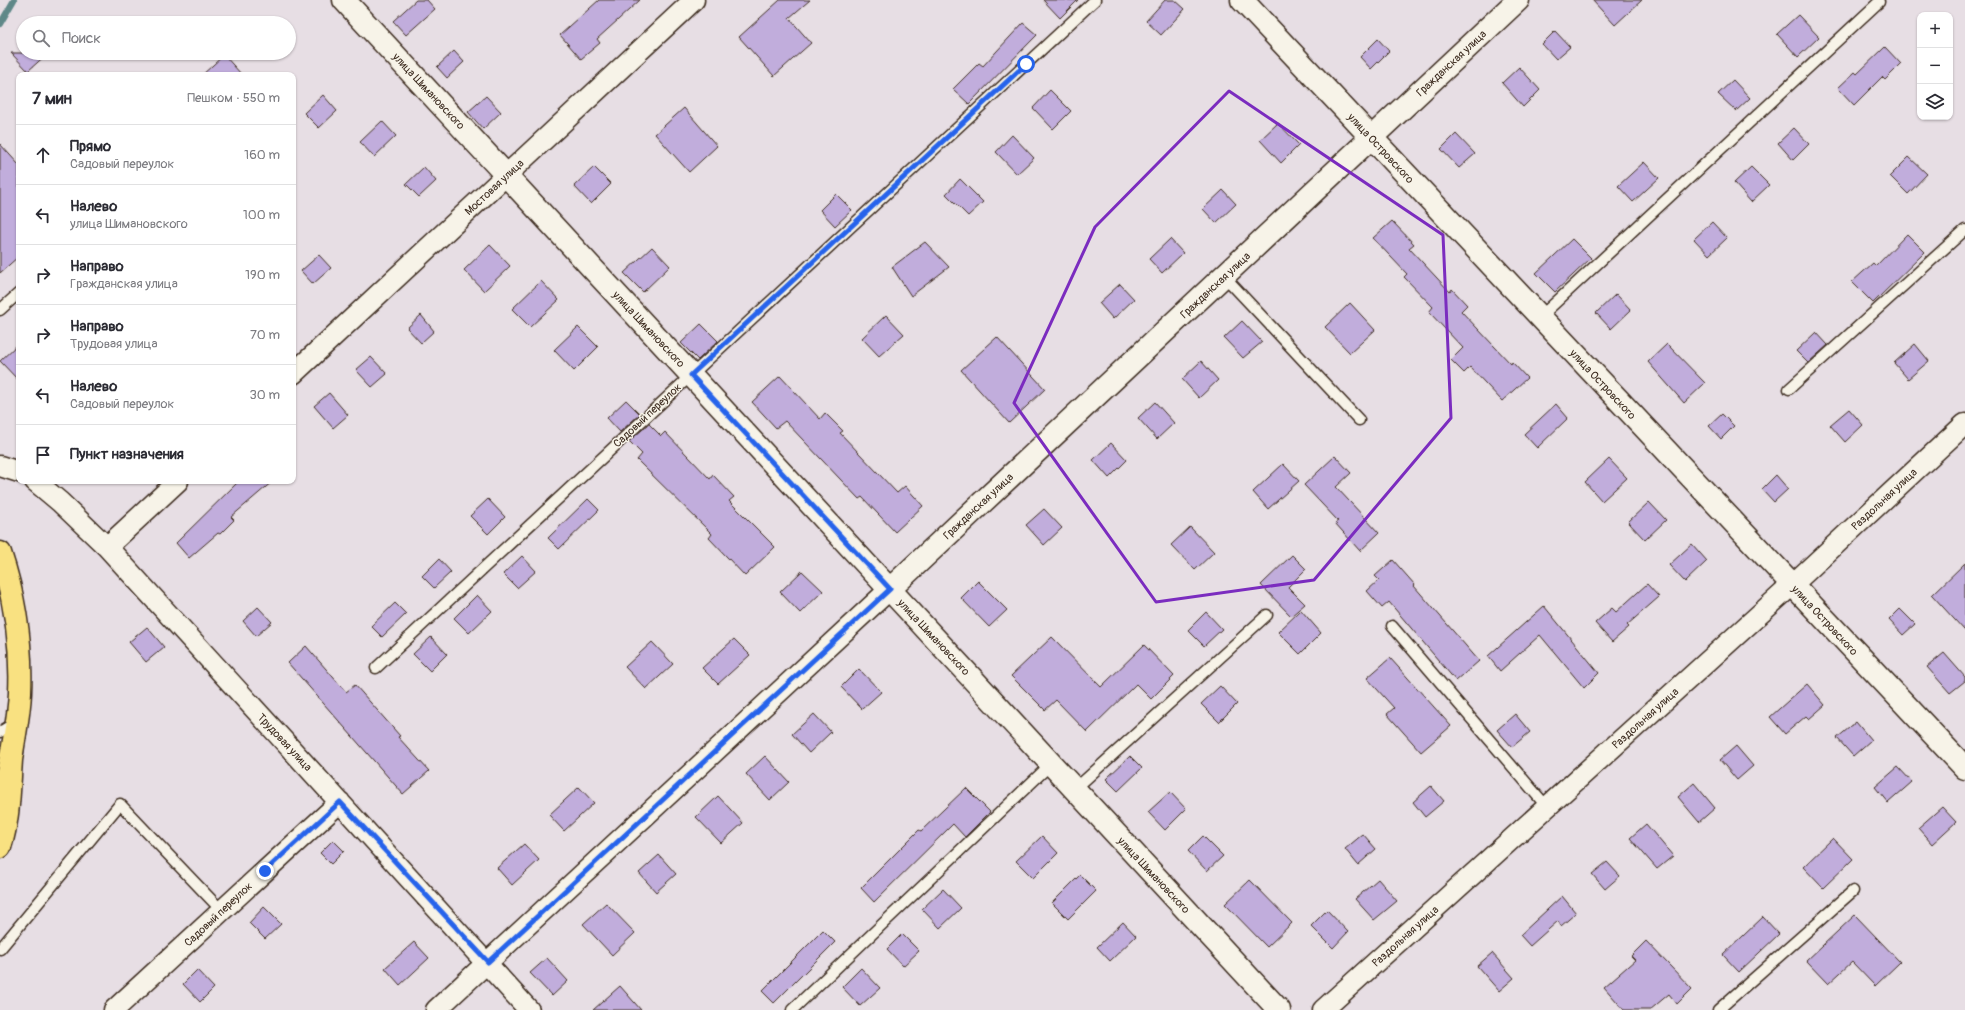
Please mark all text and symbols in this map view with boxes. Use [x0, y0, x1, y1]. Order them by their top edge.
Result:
map controls [1917, 12, 1953, 120]
button: + [1917, 12, 1953, 48]
search box [16, 16, 296, 60]
icon: search [30, 27, 52, 49]
street label: Гражданская улица [1414, 28, 1489, 99]
text: Поиск [62, 29, 101, 48]
button: − [1917, 48, 1953, 84]
street label: улица Шимановского [389, 50, 467, 132]
route start [1017, 55, 1035, 73]
button: layers [1917, 84, 1953, 120]
text: 7 мин [32, 88, 72, 109]
text: Пешком · 550 m [187, 90, 280, 106]
street label: улица Островского [1344, 110, 1416, 186]
text: Прямо [70, 137, 111, 156]
icon: ahead [32, 144, 54, 166]
text: 160 m [244, 147, 280, 163]
text: Садовый переулок [70, 156, 174, 172]
street label: Мостовая улица [462, 157, 527, 218]
text: Налево [70, 197, 117, 216]
icon: left [32, 204, 54, 226]
text: 100 m [243, 207, 280, 223]
text: улица Шимановского [70, 216, 188, 232]
street label: Гражданская улица [1178, 250, 1253, 321]
text: Направо [70, 257, 124, 276]
icon: right [32, 264, 54, 286]
text: 190 m [245, 267, 280, 283]
text: Гражданская улица [70, 276, 178, 292]
street label: улица Шимановского [609, 288, 687, 370]
text: Направо [70, 317, 124, 336]
icon: right [32, 324, 54, 346]
text: 70 m [250, 327, 280, 343]
text: Трудовая улица [70, 336, 157, 352]
street label: улица Островского [1566, 346, 1638, 422]
text: Налево [70, 377, 117, 396]
street label: Садовый переулок [611, 380, 684, 450]
icon: left [32, 384, 54, 406]
text: 30 m [250, 387, 280, 403]
text: Садовый переулок [70, 396, 174, 412]
icon: arrive [32, 444, 54, 466]
text: Пункт назначения [70, 445, 184, 464]
street label: Раздольная улица [1849, 466, 1920, 533]
street label: Гражданская улица [941, 471, 1016, 542]
street label: улица Островского [1788, 582, 1860, 658]
street label: улица Шимановского [894, 596, 972, 678]
street label: Раздольная улица [1609, 685, 1681, 752]
street label: Трудовая улица [255, 711, 315, 774]
street label: улица Шимановского [1114, 834, 1192, 916]
route end [256, 862, 274, 880]
street label: Садовый переулок [182, 879, 255, 949]
street label: Раздольная улица [1369, 903, 1441, 970]

